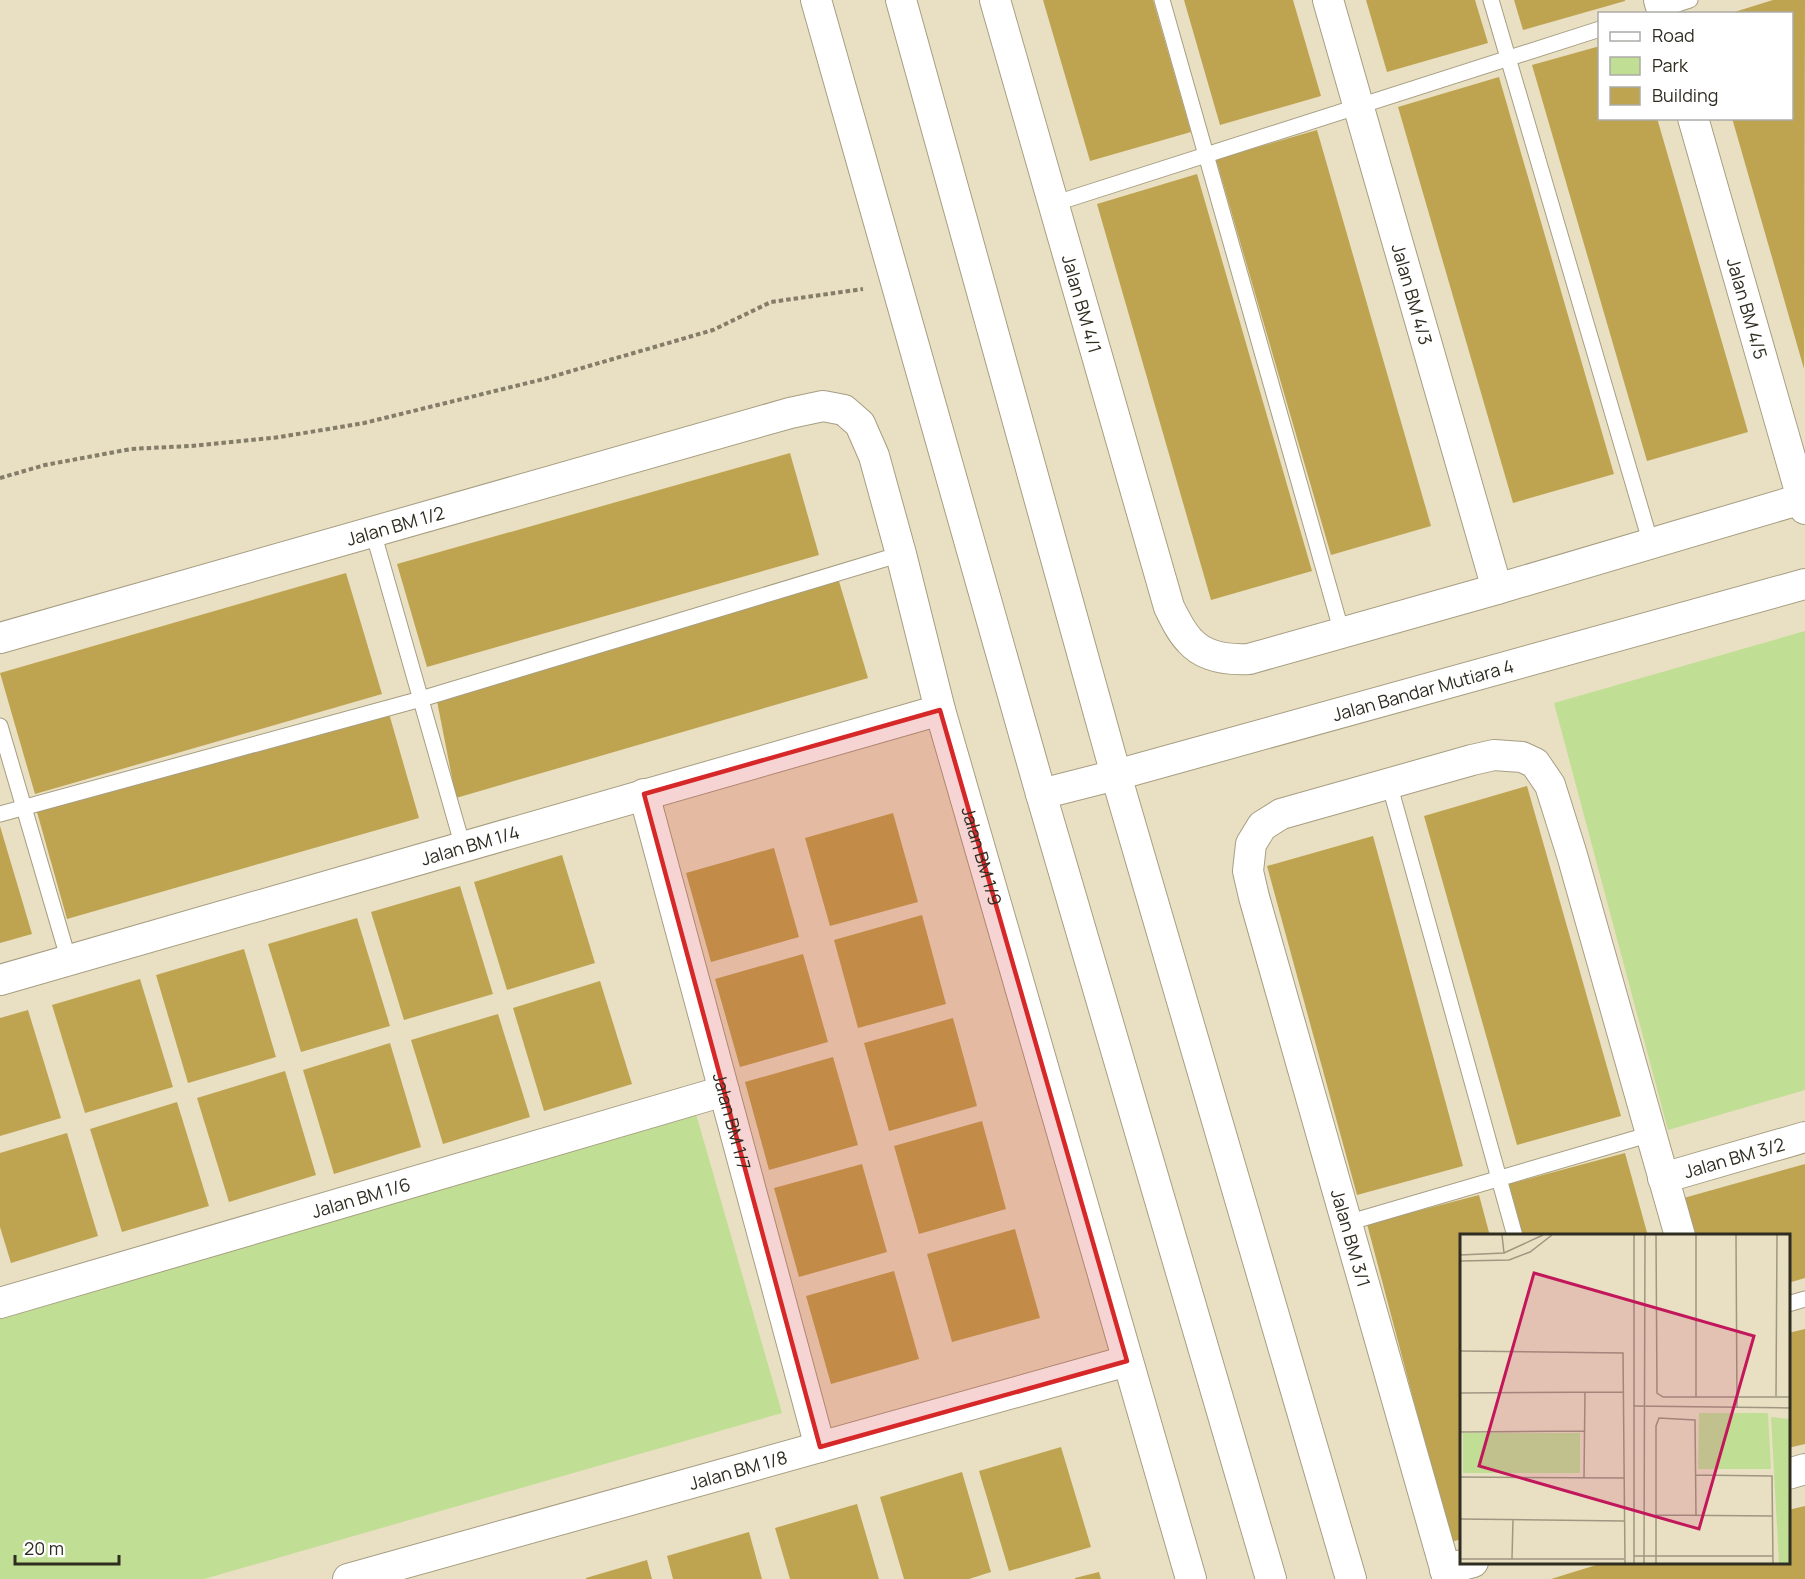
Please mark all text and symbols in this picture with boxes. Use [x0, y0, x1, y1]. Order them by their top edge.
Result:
legend [1598, 12, 1793, 120]
text: Road [1652, 23, 1695, 47]
text: Park [1652, 53, 1689, 77]
text: Building [1652, 83, 1718, 107]
street label: Jalan BM 4/3 [1386, 241, 1438, 348]
street label: Jalan BM 4/1 [1057, 252, 1108, 356]
street label: Jalan BM 4/5 [1722, 255, 1773, 362]
street label: Jalan BM 1/2 [343, 500, 447, 551]
street label: Jalan Bandar Mutiara 4 [1330, 653, 1516, 726]
street label: Jalan BM 1/9 [956, 804, 1008, 908]
street label: Jalan BM 1/4 [418, 819, 522, 871]
street label: Jalan BM 1/7 [708, 1070, 757, 1173]
street label: Jalan BM 3/2 [1681, 1132, 1787, 1183]
street label: Jalan BM 1/6 [309, 1172, 413, 1223]
street label: Jalan BM 3/1 [1326, 1186, 1376, 1290]
inset map [1460, 1234, 1790, 1564]
street label: Jalan BM 1/8 [686, 1445, 790, 1495]
scale bar [15, 1528, 118, 1566]
text: 20 m [24, 1536, 64, 1560]

